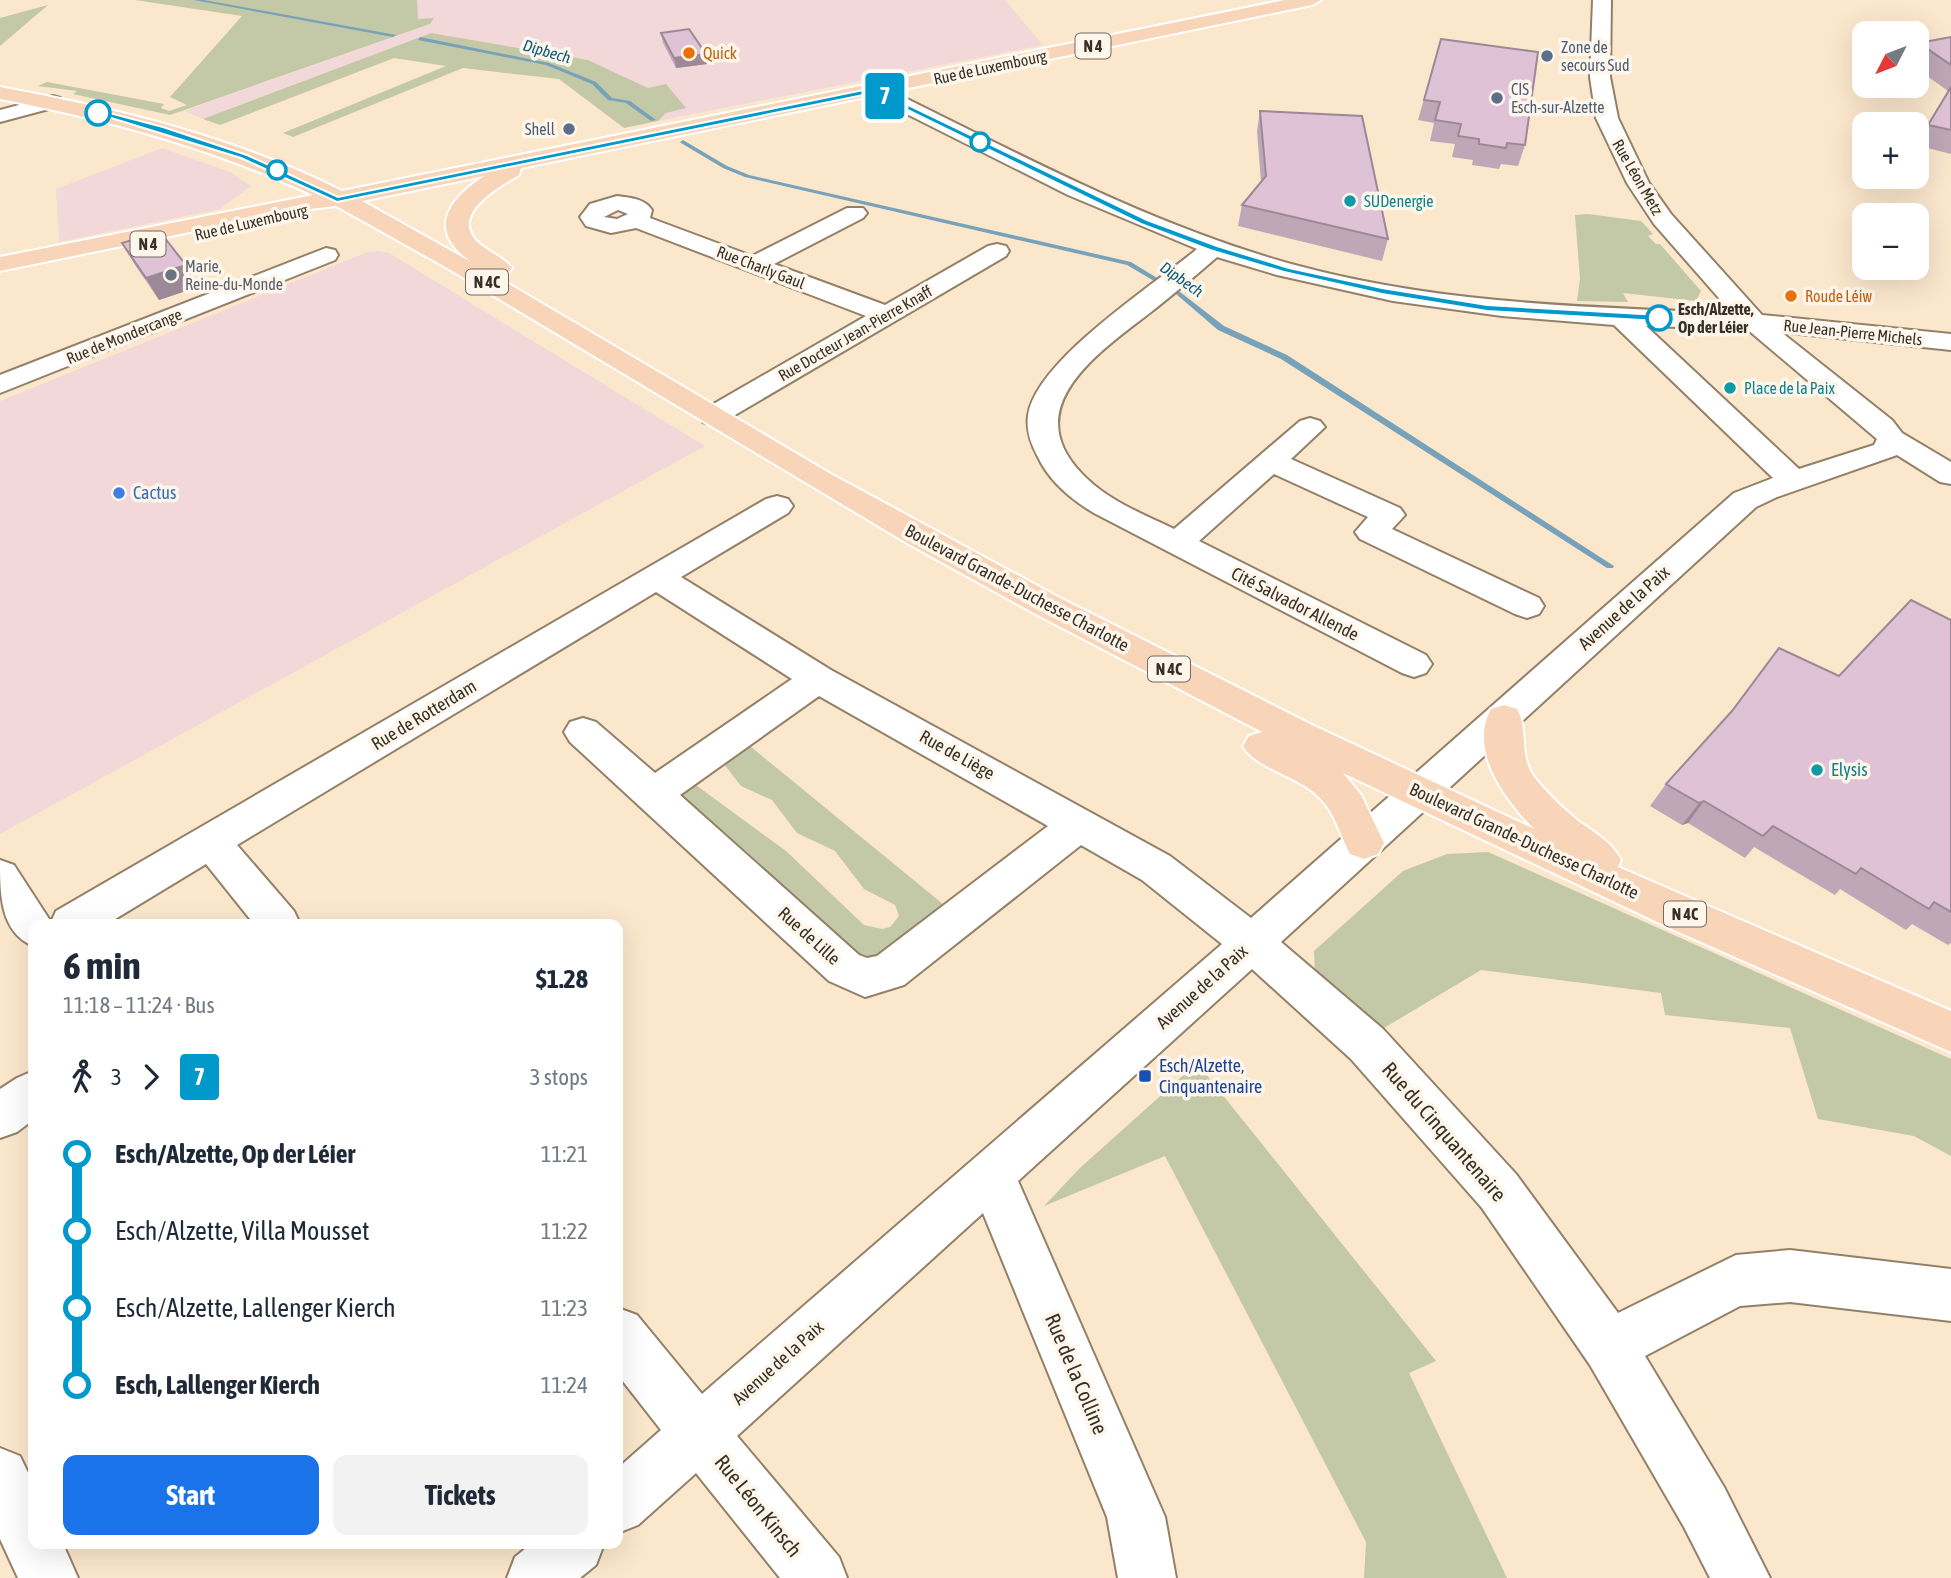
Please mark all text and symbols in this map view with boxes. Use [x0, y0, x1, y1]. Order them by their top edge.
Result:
north arrow [1852, 21, 1928, 98]
map controls [1852, 21, 1929, 280]
road number: N 4 [1076, 34, 1110, 58]
water label: Dipbech [521, 36, 573, 67]
place label: Zone de secours Sud [1561, 38, 1630, 74]
place label: Quick [703, 44, 737, 62]
marker: Quick [681, 45, 697, 61]
street label: Rue de Luxembourg [932, 46, 1049, 89]
marker: Zone de secours Sud [1539, 48, 1555, 64]
line badge: 7 [862, 73, 908, 119]
place label: CIS Esch-sur-Alzette [1511, 80, 1605, 116]
text: 7 [879, 82, 891, 109]
marker: CIS Esch-sur-Alzette [1489, 90, 1505, 106]
unlabelled marker [85, 100, 111, 126]
button: + [1852, 112, 1929, 189]
place label: Shell [525, 120, 556, 138]
marker: Shell [561, 121, 577, 137]
unlabelled marker [970, 132, 990, 152]
street label: Rue Léon Metz [1609, 136, 1667, 218]
unlabelled marker [267, 160, 287, 180]
place label: SUDenergie [1364, 192, 1433, 211]
marker: SUDenergie [1342, 193, 1358, 209]
street label: Rue de Luxembourg [193, 200, 309, 245]
button: − [1852, 203, 1929, 280]
road number: N 4 [130, 232, 166, 256]
street label: Rue Charly Gaul [714, 242, 808, 293]
place label: Marie, Reine-du-Monde [185, 257, 283, 293]
water label: Dipbech [1156, 258, 1207, 301]
marker: Marie, Reine-du-Monde [163, 267, 179, 283]
road number: N 4C [466, 270, 508, 294]
street label: Rue Docteur Jean-Pierre Knaff [775, 281, 935, 384]
place label: Roude Léiw [1805, 287, 1872, 305]
marker: Roude Léiw [1783, 288, 1799, 304]
place label: Esch/Alzette, Op der Léier [1678, 300, 1754, 336]
street label: Rue de Mondercange [64, 305, 185, 368]
marker: Esch/Alzette, Op der Léier [1646, 305, 1672, 331]
street label: Rue Jean-Pierre Michels [1783, 316, 1924, 348]
place label: Place de la Paix [1744, 379, 1835, 397]
marker: Place de la Paix [1722, 380, 1738, 396]
place label: Cactus [133, 482, 176, 503]
marker: Cactus [111, 485, 127, 501]
street label: Boulevard Grande-Duchesse Charlotte [902, 519, 1133, 656]
street label: Avenue de la Paix [1574, 561, 1674, 654]
street label: Cité Salvador Allende [1228, 562, 1363, 645]
road number: N 4C [1148, 656, 1190, 682]
street label: Rue de Rotterdam [368, 675, 480, 754]
street label: Rue de Liège [916, 725, 998, 784]
place label: Elysis [1831, 759, 1868, 780]
marker: Elysis [1809, 762, 1825, 778]
street label: Boulevard Grande-Duchesse Charlotte [1406, 778, 1642, 903]
street label: Rue de Lille [774, 902, 845, 969]
road number: N 4C [1664, 902, 1706, 926]
street label: Avenue de la Paix [1152, 940, 1252, 1033]
text: 6 min [63, 944, 141, 987]
text: $1.28 [536, 964, 588, 994]
text: 11:18 – 11:24 · Bus [63, 992, 215, 1018]
place label: Esch/Alzette, Cinquantenaire [1159, 1055, 1262, 1097]
street label: Rue du Cinquantenaire [1378, 1057, 1512, 1206]
icon: walk [63, 1058, 101, 1096]
icon: forward [132, 1058, 170, 1096]
text: 7 [194, 1063, 205, 1090]
text: 3 [111, 1064, 122, 1090]
text: 3 stops [530, 1064, 588, 1090]
marker: Esch/Alzette, Cinquantenaire [1137, 1068, 1153, 1084]
text: Esch/Alzette, Op der Léier [115, 1139, 355, 1169]
text: 11:21 [541, 1141, 588, 1167]
text: Esch/Alzette, Villa Mousset [115, 1216, 370, 1246]
text: 11:22 [541, 1218, 588, 1244]
text: Esch/Alzette, Lallenger Kierch [115, 1293, 396, 1323]
text: 11:23 [541, 1295, 588, 1321]
street label: Rue de la Colline [1041, 1310, 1113, 1437]
street label: Avenue de la Paix [728, 1316, 828, 1409]
text: Esch, Lallenger Kierch [115, 1370, 320, 1400]
text: 11:24 [541, 1372, 588, 1398]
street label: Rue Léon Kinsch [710, 1450, 807, 1561]
button: Start [63, 1455, 319, 1535]
button: Tickets [333, 1455, 588, 1535]

